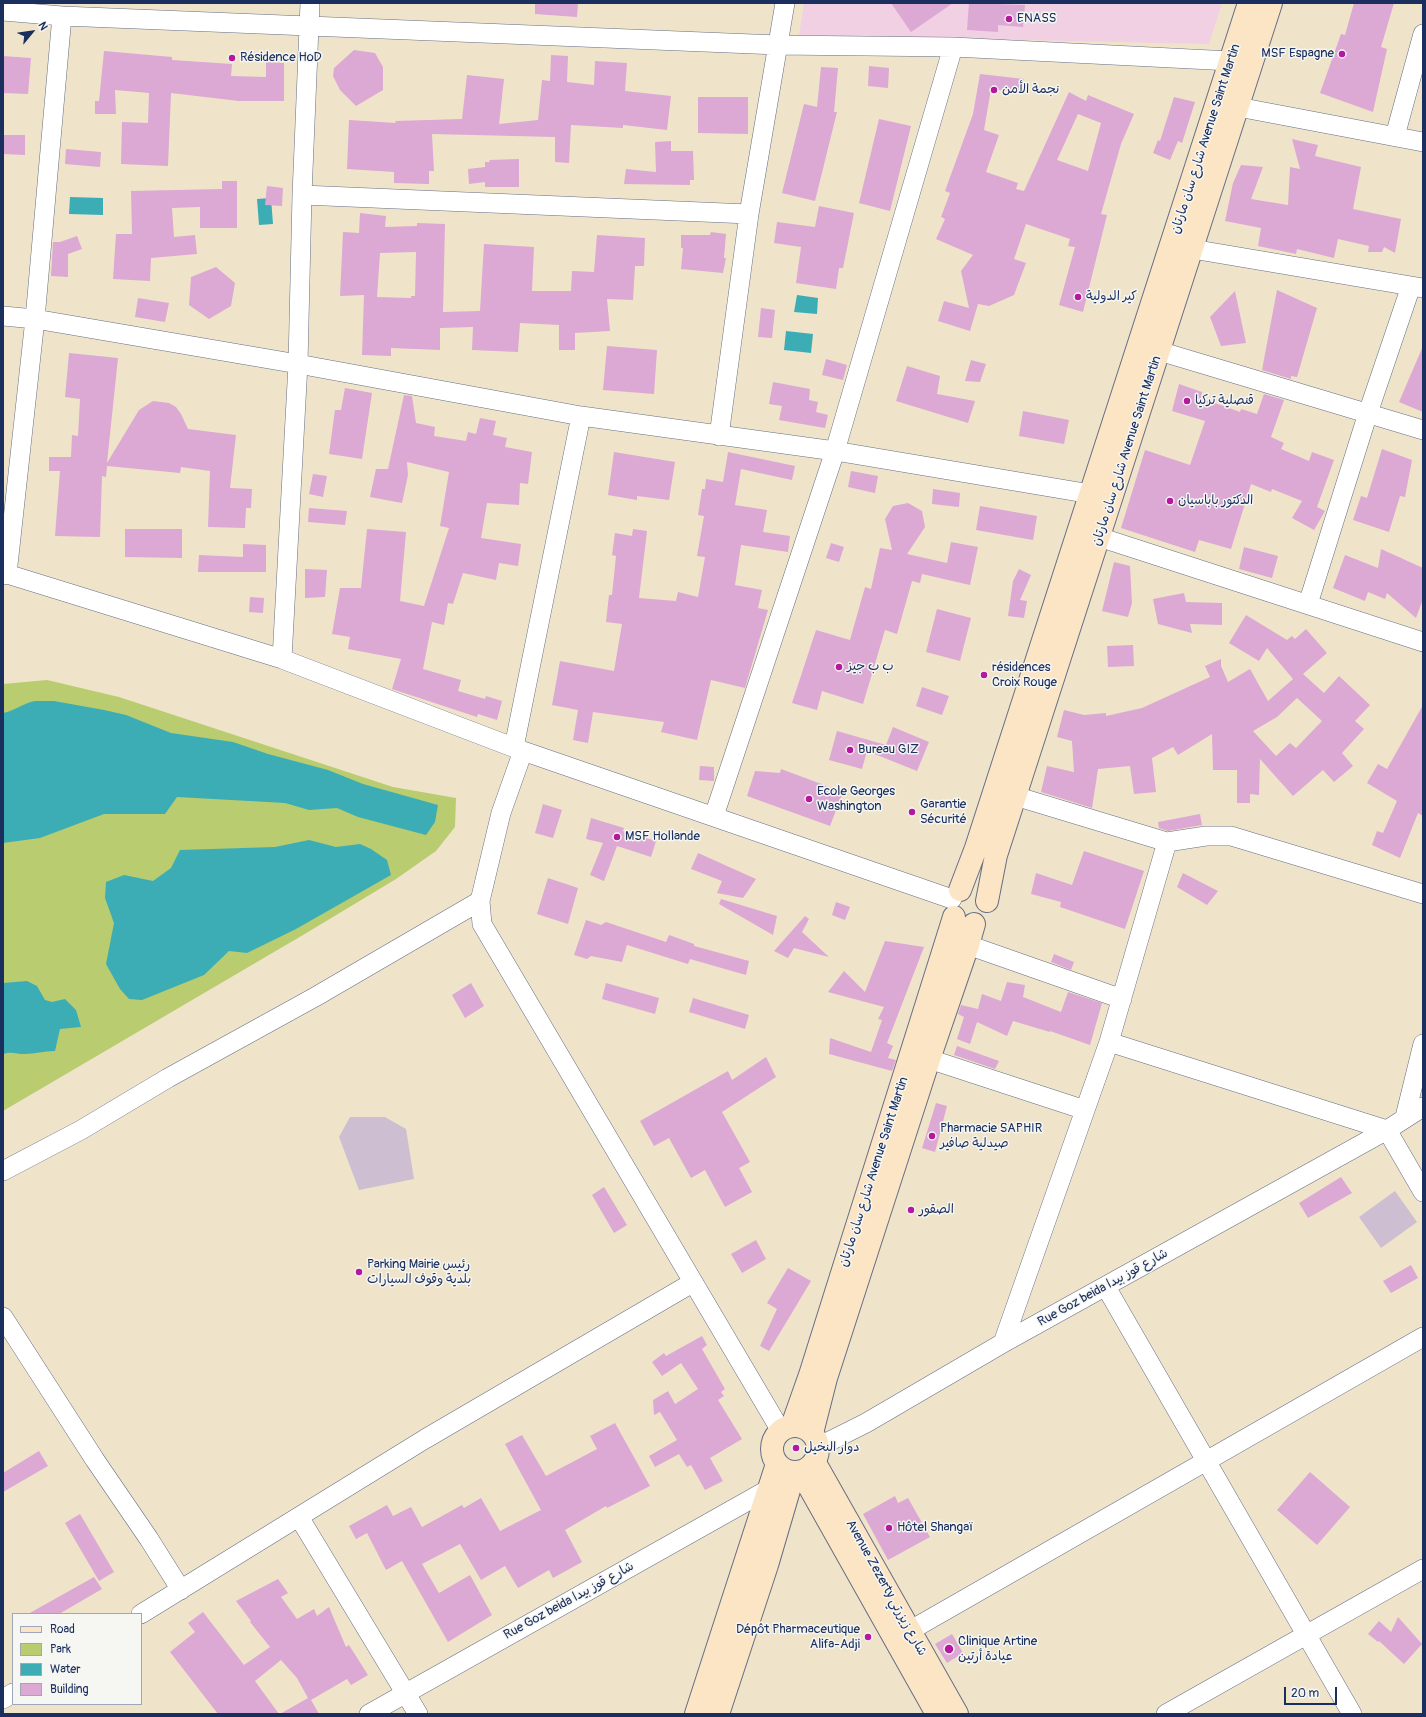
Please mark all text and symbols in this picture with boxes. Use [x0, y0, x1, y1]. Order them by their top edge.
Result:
place label: ENASS [1017, 11, 1056, 27]
north arrow [12, 12, 52, 52]
marker: ENASS [1004, 14, 1014, 24]
text: N [35, 20, 50, 32]
street label: شارع سان مارتان Avenue Saint Martin [1168, 42, 1244, 236]
place label: MSF Espagne [1261, 46, 1334, 62]
marker: MSF Espagne [1337, 49, 1347, 59]
place label: Résidence HoD [240, 50, 322, 66]
marker: Résidence HoD [227, 53, 237, 63]
place label: نجمة الأمن [1002, 82, 1059, 98]
marker: نجمة الأمن [989, 85, 999, 95]
place label: كير الدولية [1086, 289, 1137, 305]
marker: كير الدولية [1073, 292, 1083, 302]
street label: شارع سان مارتان Avenue Saint Martin [1089, 354, 1165, 548]
place label: قنصلية تركيا [1195, 393, 1254, 409]
marker: قنصلية تركيا [1182, 396, 1192, 406]
place label: الدكتور باباسيان [1178, 493, 1253, 509]
marker: الدكتور باباسيان [1165, 496, 1175, 506]
place label: ب ب جيز [847, 659, 894, 675]
place label: résidences Croix Rouge [992, 660, 1057, 691]
marker: ب ب جيز [834, 662, 844, 672]
marker: résidences Croix Rouge [979, 670, 989, 680]
place label: Bureau GIZ [858, 742, 919, 758]
marker: Bureau GIZ [845, 745, 855, 755]
place label: Ecole Georges Washington [817, 784, 895, 815]
marker: Ecole Georges Washington [804, 794, 814, 804]
place label: Garantie Sécurité [920, 797, 967, 828]
marker: Garantie Sécurité [907, 807, 917, 817]
place label: MSF Hollande [625, 829, 700, 845]
marker: MSF Hollande [612, 832, 622, 842]
street label: شارع سان مارتان Avenue Saint Martin [836, 1075, 912, 1269]
place label: Pharmacie SAPHIR صيدلية صافير [940, 1121, 1042, 1152]
marker: Pharmacie SAPHIR صيدلية صافير [927, 1131, 937, 1141]
place label: الصقور [919, 1202, 954, 1218]
marker: الصقور [906, 1205, 916, 1215]
street label: Rue Goz beida شارع قوز بيدا [1035, 1246, 1171, 1330]
place label: Parking Mairie رئيس بلدية وقوف السيارات [367, 1257, 471, 1288]
marker: Parking Mairie رئيس بلدية وقوف السيارات [354, 1267, 364, 1277]
place label: دوار النخيل [804, 1440, 860, 1456]
marker: دوار النخيل [791, 1443, 801, 1453]
street label: Avenue Zezerty شارع زيزرتي [842, 1517, 930, 1659]
place label: Hôtel Shangaï [897, 1520, 973, 1536]
marker: Hôtel Shangaï [884, 1523, 894, 1533]
street label: Rue Goz beida شارع قوز بيدا [501, 1559, 637, 1643]
legend [12, 1613, 142, 1705]
text: Road [50, 1622, 75, 1637]
place label: Dépôt Pharmaceutique Alifa-Adji [736, 1622, 860, 1653]
marker: Dépôt Pharmaceutique Alifa-Adji [863, 1632, 873, 1642]
place label: Clinique Artine عيادة أرتين [958, 1634, 1037, 1665]
text: Park [50, 1642, 71, 1657]
marker: Clinique Artine عيادة أرتين [943, 1643, 955, 1655]
text: Water [50, 1662, 81, 1677]
scale bar [1286, 1679, 1339, 1705]
text: Building [50, 1682, 89, 1697]
text: 20 m [1291, 1686, 1319, 1701]

